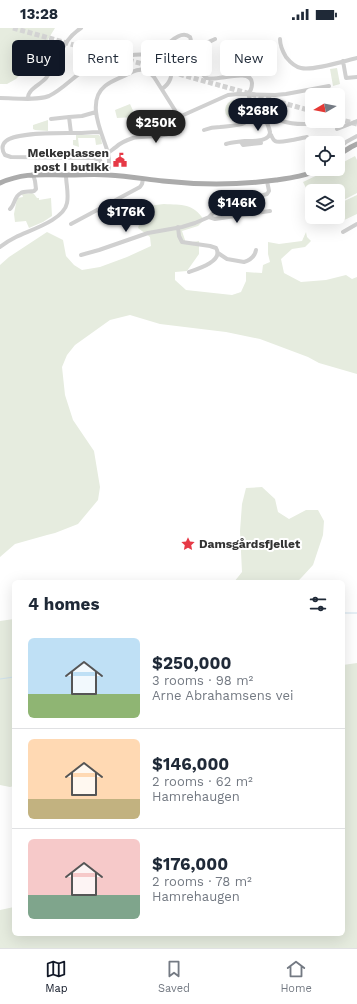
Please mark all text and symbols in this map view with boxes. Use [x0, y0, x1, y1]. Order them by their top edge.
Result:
text: 13:28 [20, 5, 58, 23]
chip: Buy [12, 40, 65, 76]
chip: Rent [73, 40, 133, 76]
chip: Filters [141, 40, 212, 76]
chip: New [220, 40, 277, 76]
north arrow [305, 88, 345, 128]
map controls [305, 88, 345, 224]
pin: $268K [230, 98, 286, 132]
text: $268K [237, 103, 279, 118]
pin: $250K [128, 110, 184, 144]
text: $250K [135, 115, 177, 130]
button: locate [305, 136, 345, 176]
place label: Melkeplassen post i butikk [28, 146, 110, 174]
public building icon: Melkeplassen post i butikk [112, 152, 128, 168]
button: layers [305, 184, 345, 224]
pin: $146K [209, 190, 265, 224]
text: $146K [217, 195, 257, 210]
pin: $176K [98, 199, 154, 233]
text: $176K [107, 204, 145, 219]
place icon: Damsgårdsfjellet [180, 536, 196, 552]
place label: Damsgårdsfjellet [199, 537, 301, 551]
icon: filters [307, 593, 329, 615]
text: 4 homes [28, 594, 99, 614]
text: $250,000 [152, 653, 231, 673]
icon: home [60, 654, 108, 702]
text: 3 rooms · 98 m² [152, 673, 253, 688]
text: Arne Abrahamsens vei [152, 688, 293, 703]
text: $146,000 [152, 754, 229, 774]
icon: home [60, 755, 108, 803]
text: 2 rooms · 62 m² [152, 774, 253, 789]
text: Hamrehaugen [152, 789, 240, 804]
text: $176,000 [152, 854, 228, 874]
icon: home [60, 855, 108, 903]
text: 2 rooms · 78 m² [152, 874, 252, 889]
text: Hamrehaugen [152, 889, 240, 904]
tab: Map [45, 958, 68, 995]
tab: Saved [158, 958, 190, 995]
tab: Home [280, 958, 312, 995]

